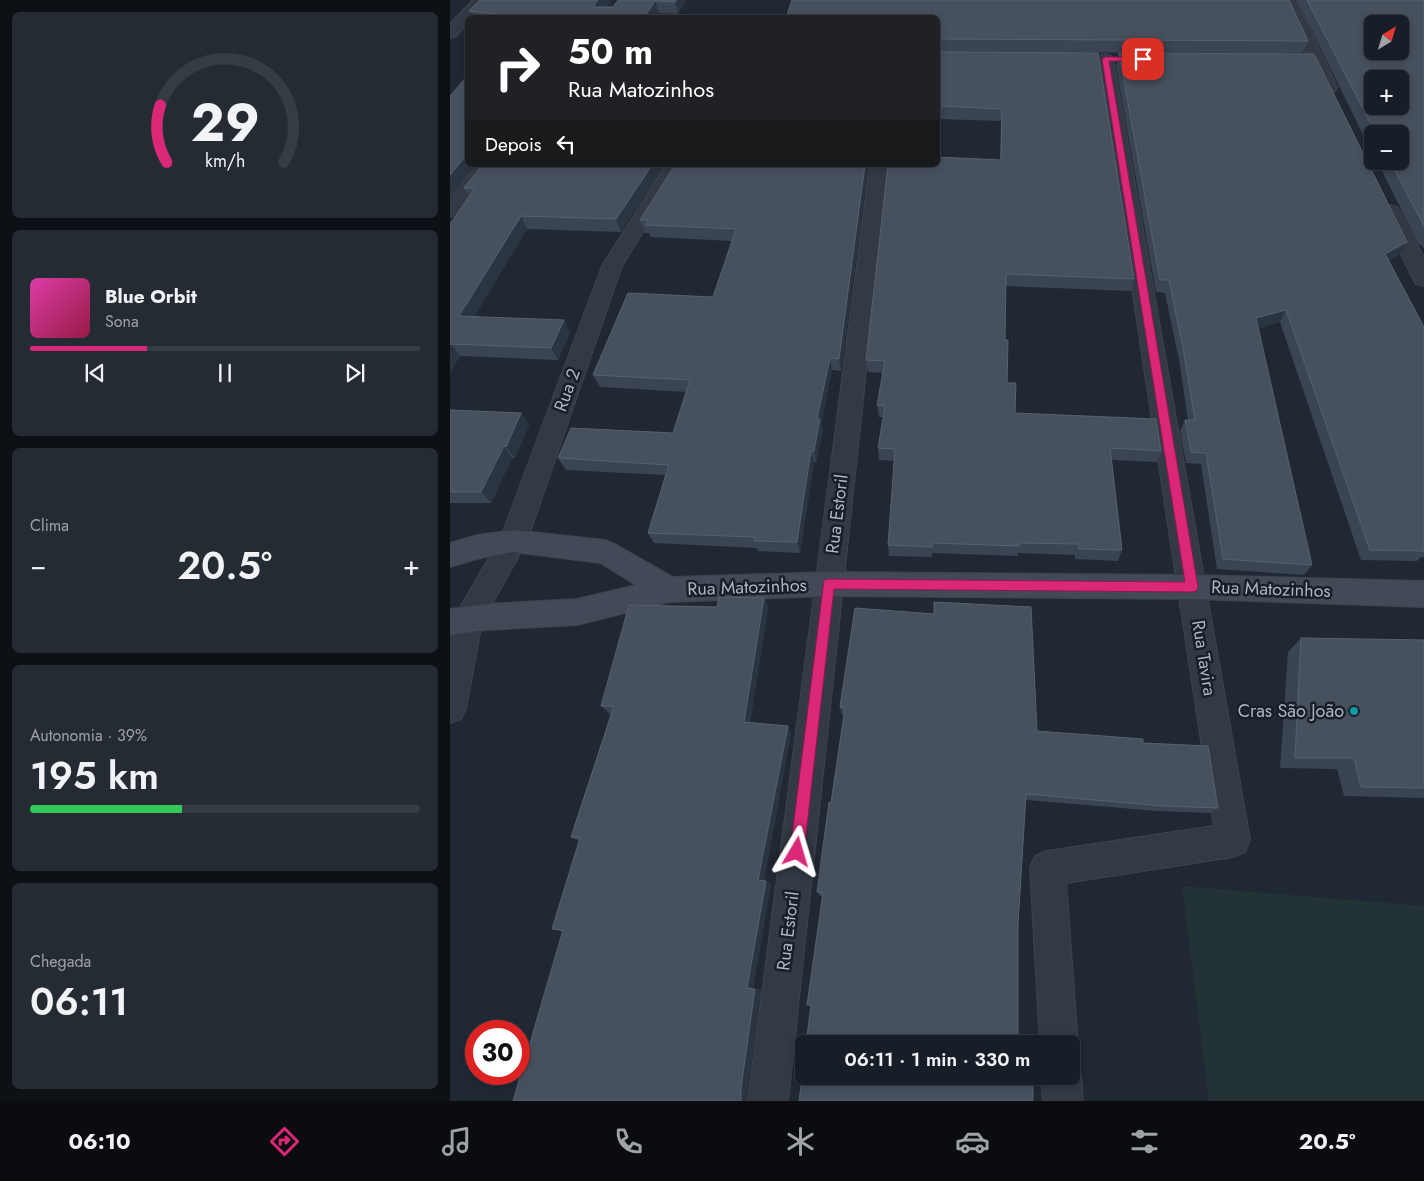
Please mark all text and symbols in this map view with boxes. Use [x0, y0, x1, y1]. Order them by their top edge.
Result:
north arrow [1364, 15, 1409, 60]
map controls [1364, 15, 1409, 170]
text: 50 m [568, 27, 653, 77]
icon: right [485, 35, 550, 100]
pin [1122, 38, 1164, 80]
icon: arrive [1129, 45, 1157, 73]
button: + [1364, 70, 1409, 115]
text: Rua Matozinhos [568, 73, 714, 105]
text: 29 [191, 85, 259, 161]
button: − [1364, 125, 1409, 170]
icon: left [552, 130, 580, 158]
text: Depois [485, 131, 542, 158]
text: km/h [205, 148, 245, 174]
text: Blue Orbit [105, 283, 197, 310]
text: Sona [105, 310, 139, 333]
icon: previous [81, 359, 109, 387]
icon: pause [211, 359, 239, 387]
icon: next [341, 359, 369, 387]
street label: Rua 2 [547, 365, 587, 415]
street label: Rua Estoril [819, 473, 855, 555]
text: Clima [30, 514, 69, 537]
text: 20.5° [177, 538, 272, 593]
text: − [30, 545, 47, 586]
text: + [403, 545, 420, 586]
street label: Rua Matozinhos [687, 572, 807, 602]
street label: Rua Matozinhos [1211, 574, 1331, 604]
street label: Rua Tavira [1185, 618, 1223, 698]
place label: Cras São João [1238, 698, 1344, 724]
marker: Cras São João [1348, 705, 1360, 717]
text: Autonomia · 39% [30, 724, 147, 747]
text: 195 km [30, 748, 159, 803]
position arrow [770, 825, 822, 877]
street label: Rua Estoril [770, 890, 806, 972]
text: Chegada [30, 950, 91, 973]
text: 06:11 [30, 974, 128, 1029]
speed limit sign: 30 [465, 1020, 530, 1085]
text: 06:11 · 1 min · 330 m [845, 1046, 1030, 1073]
icon: directions [267, 1124, 302, 1159]
icon: music [439, 1124, 474, 1159]
icon: phone [611, 1124, 646, 1159]
icon: climate [783, 1124, 818, 1159]
icon: car [955, 1124, 990, 1159]
icon: filters [1127, 1124, 1162, 1159]
text: 06:10 [68, 1125, 131, 1157]
text: 20.5° [1299, 1125, 1356, 1157]

